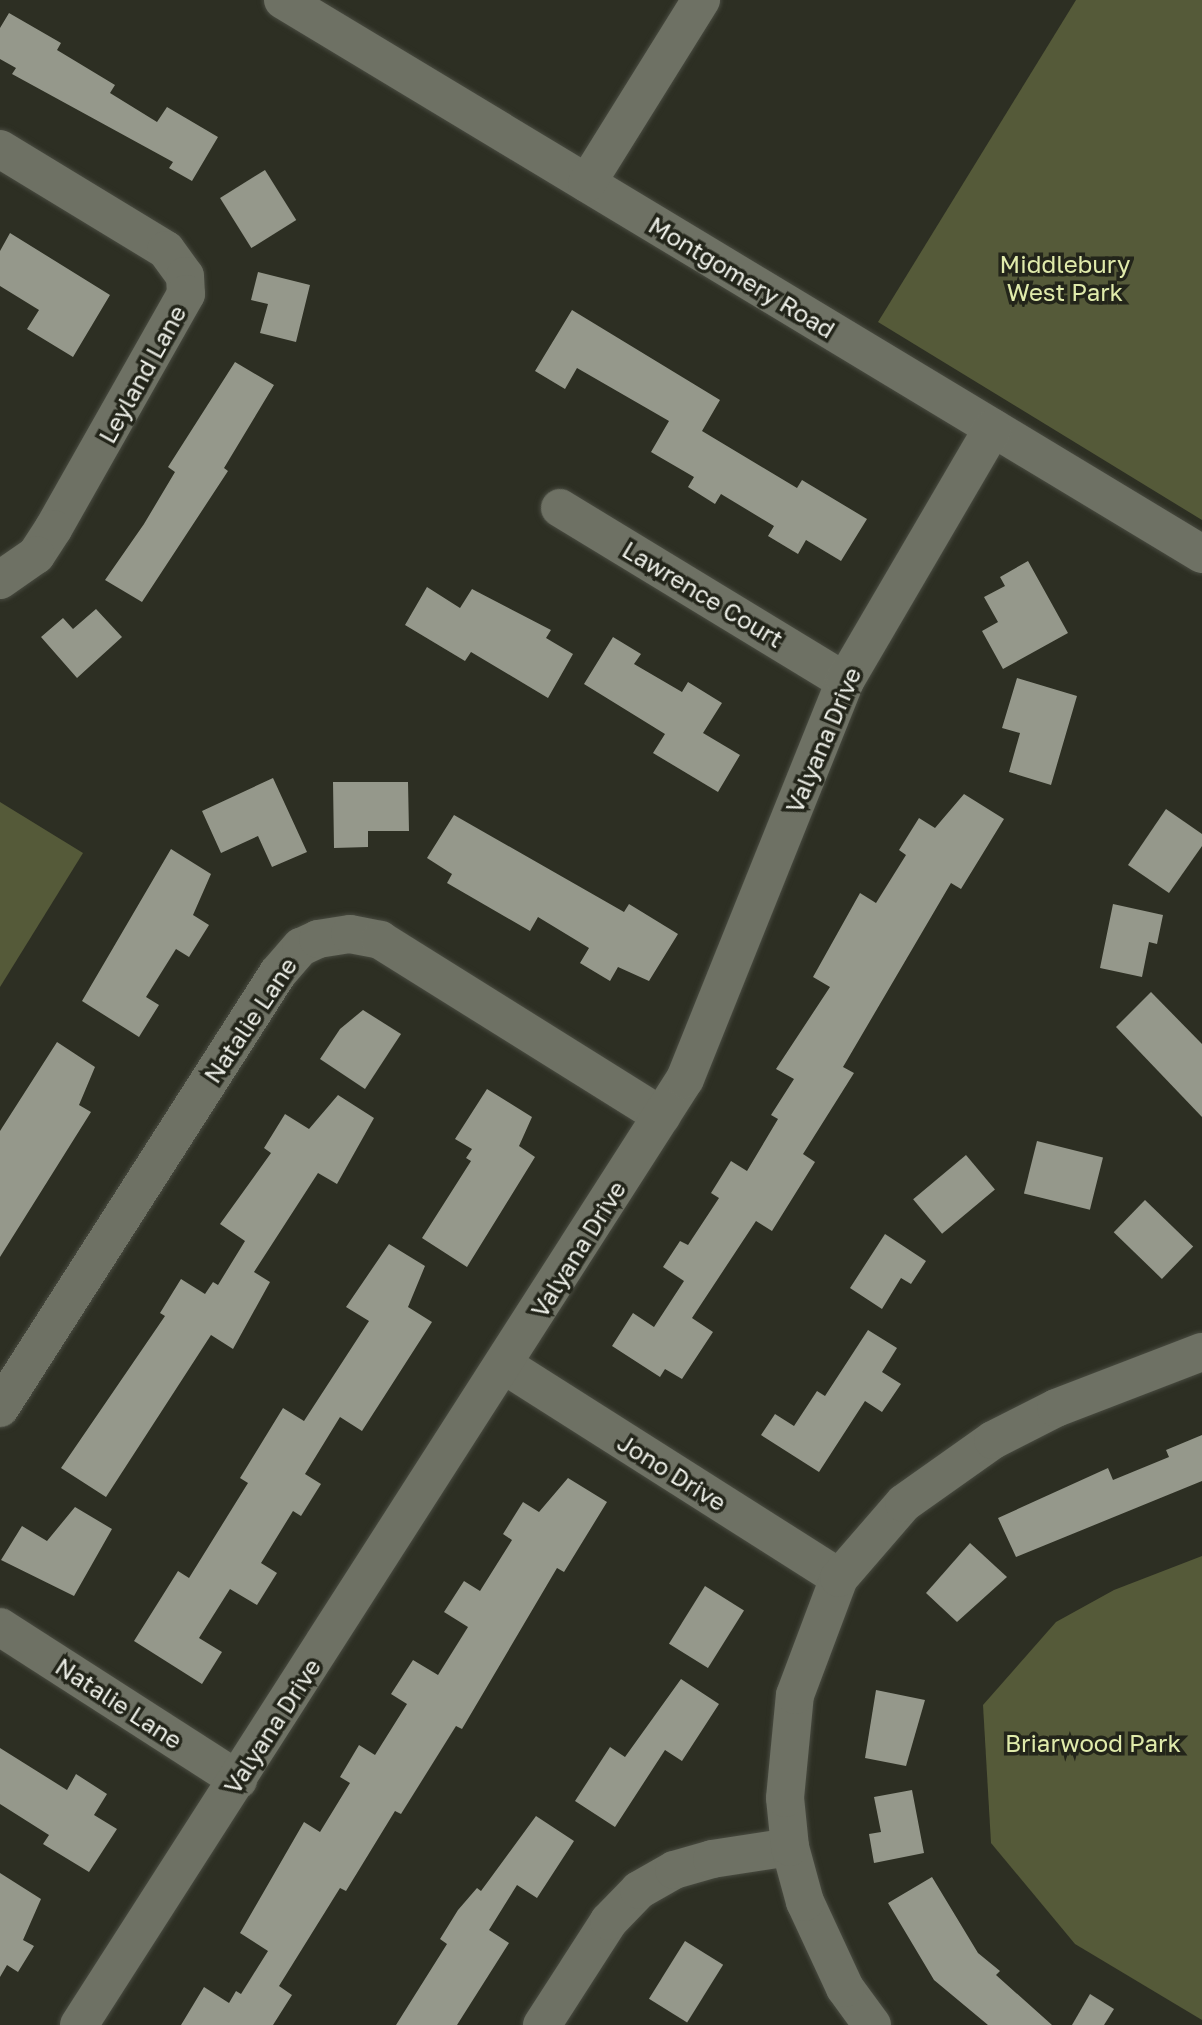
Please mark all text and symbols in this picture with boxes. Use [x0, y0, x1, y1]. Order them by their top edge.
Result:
street label: Montgomery Road [644, 210, 840, 344]
park label: Middlebury West Park [1000, 250, 1130, 306]
street label: Leyland Lane [92, 300, 192, 448]
street label: Lawrence Court [618, 535, 788, 653]
street label: Valyana Drive [779, 663, 867, 817]
street label: Natalie Lane [198, 952, 302, 1088]
street label: Valyana Drive [525, 1175, 631, 1323]
street label: Jono Drive [612, 1427, 732, 1517]
street label: Natalie Lane [50, 1651, 188, 1755]
street label: Valyana Drive [218, 1653, 326, 1799]
park label: Briarwood Park [1005, 1729, 1181, 1757]

